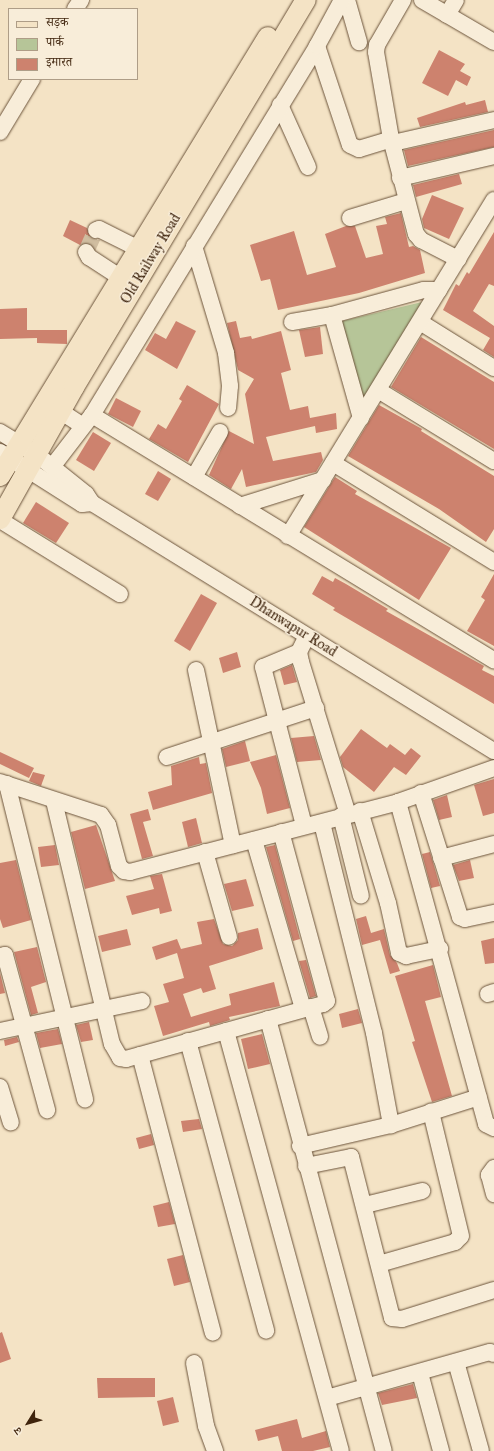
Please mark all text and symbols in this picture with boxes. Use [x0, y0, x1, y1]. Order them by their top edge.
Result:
legend [8, 8, 138, 80]
text: सड़क [46, 15, 69, 29]
text: पार्क [46, 35, 64, 49]
text: इमारत [46, 55, 72, 69]
street label: Old Railway Road [118, 211, 184, 307]
street label: Dhanwapur Road [246, 593, 340, 661]
north arrow [8, 1403, 48, 1443]
text: उ [11, 1424, 25, 1437]

